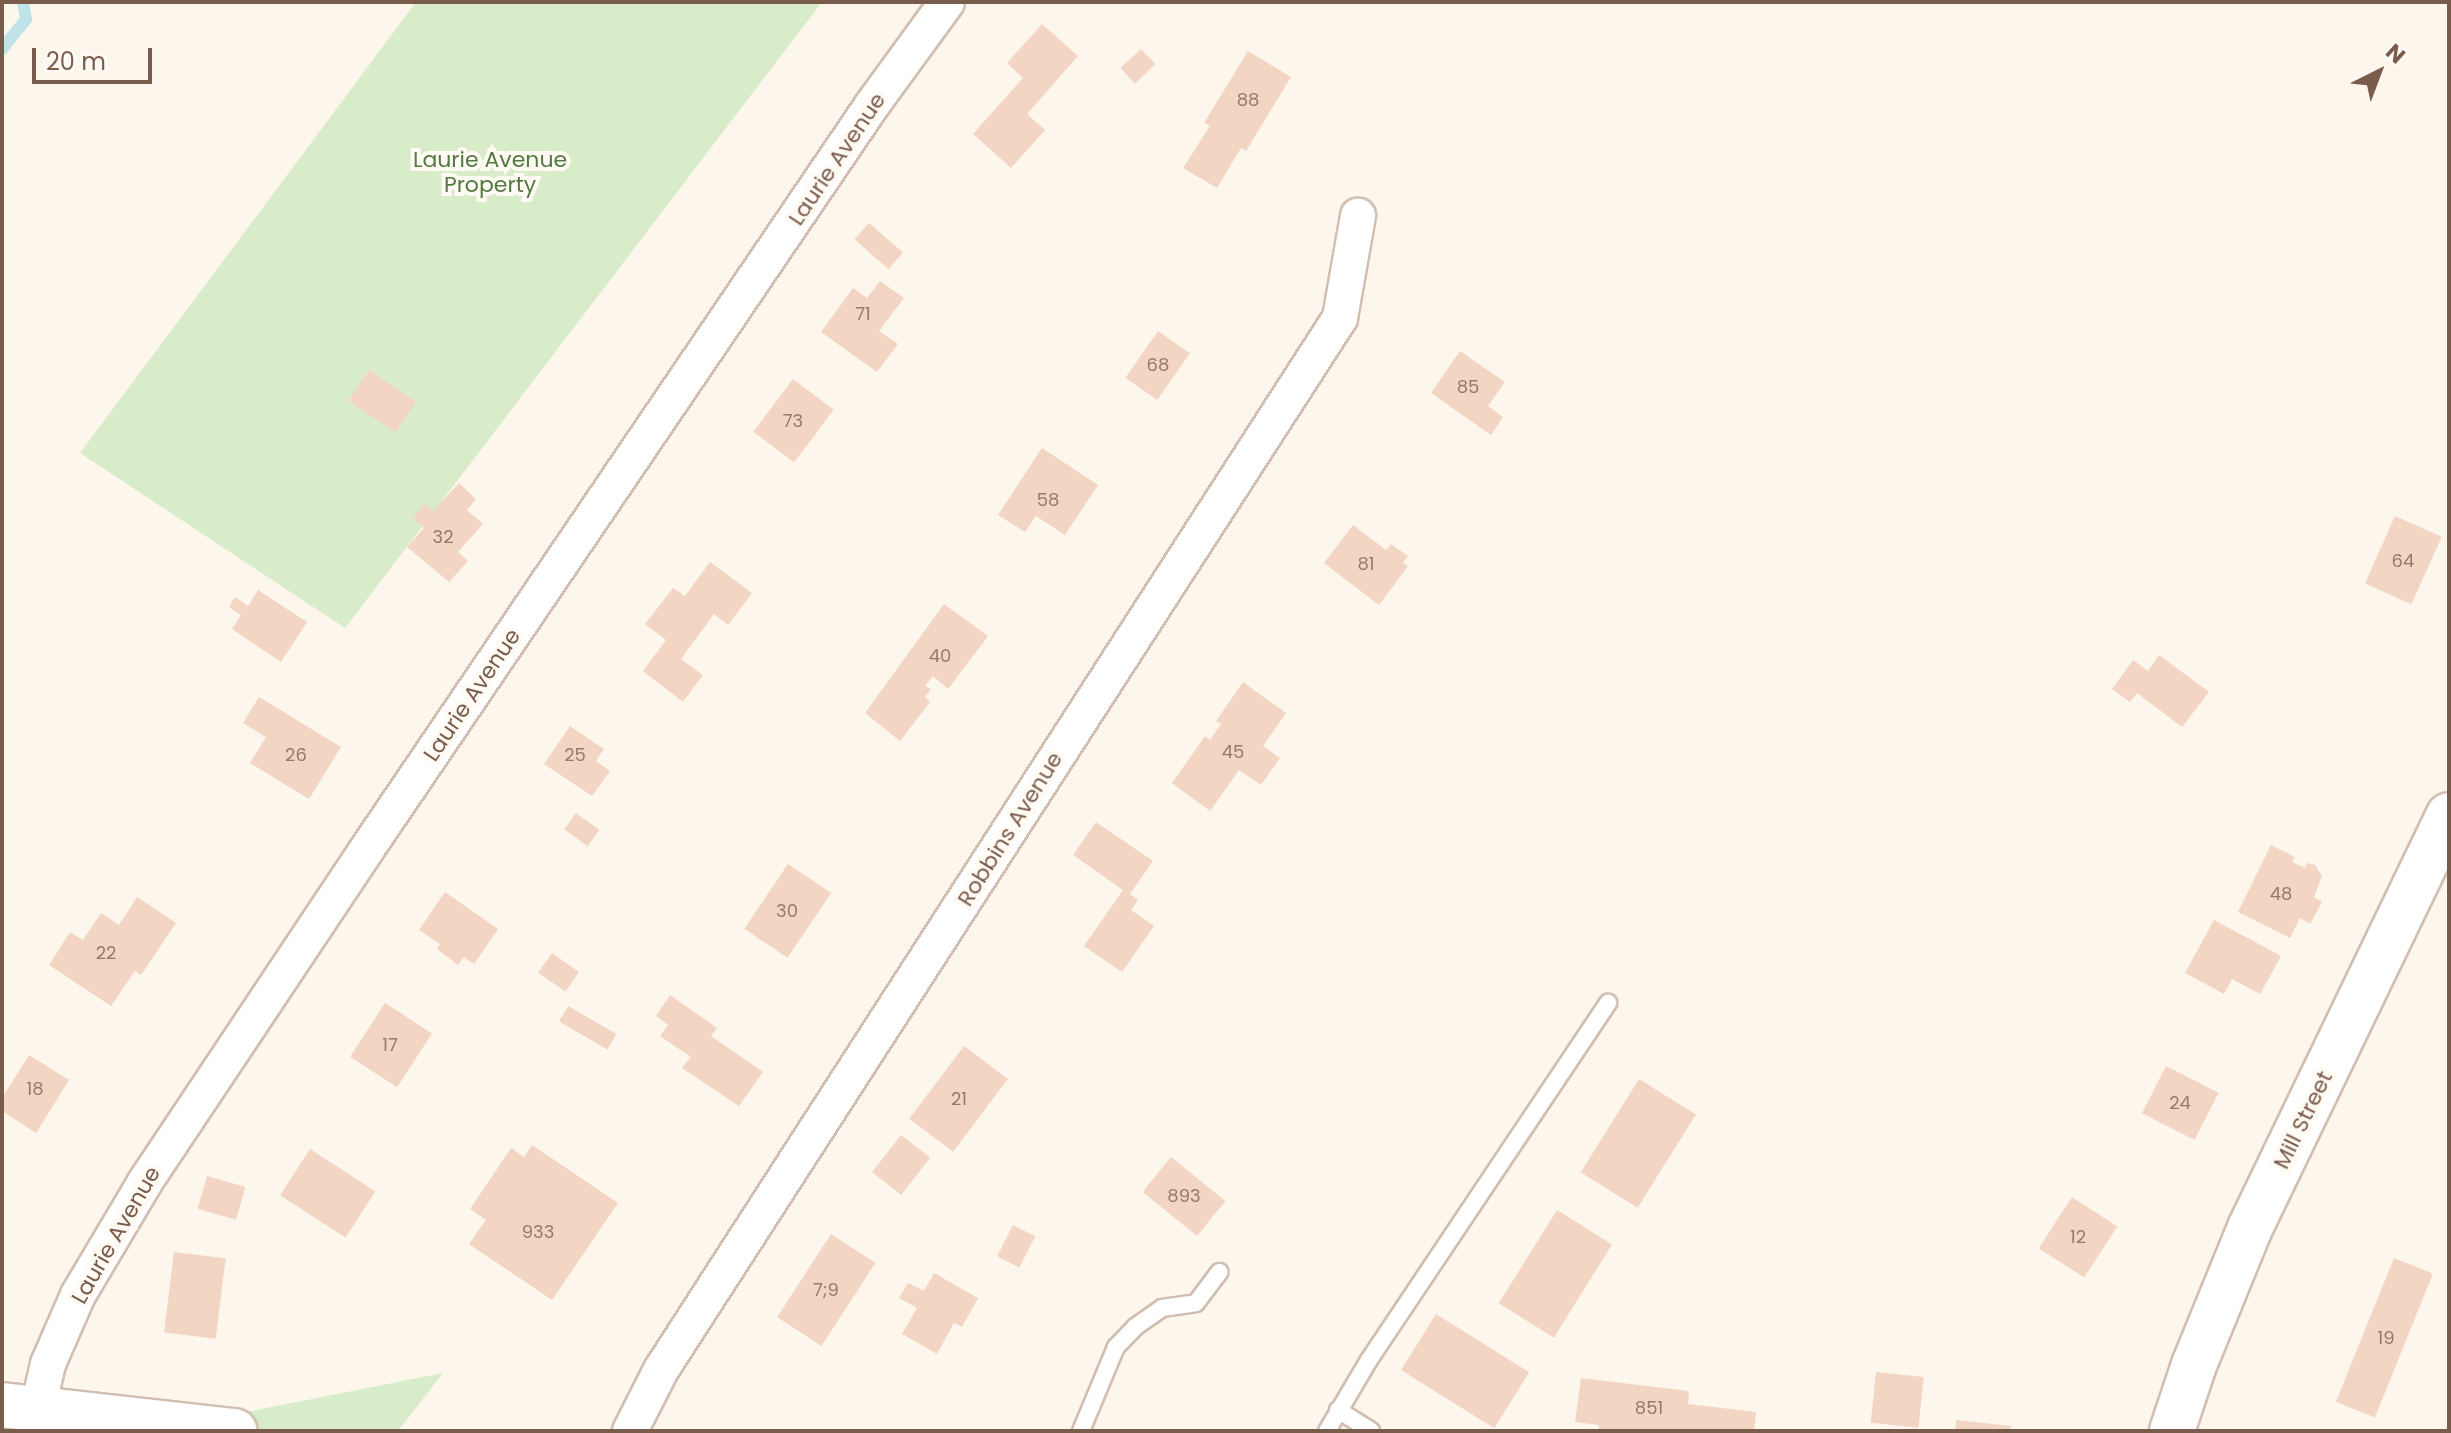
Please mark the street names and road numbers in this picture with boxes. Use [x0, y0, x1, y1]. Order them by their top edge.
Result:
street label: Laurie Avenue [783, 88, 891, 230]
street label: Laurie Avenue [418, 624, 526, 766]
street label: Robbins Avenue [952, 747, 1068, 911]
street label: Mill Street [2268, 1067, 2338, 1173]
street label: Laurie Avenue [66, 1162, 166, 1308]

